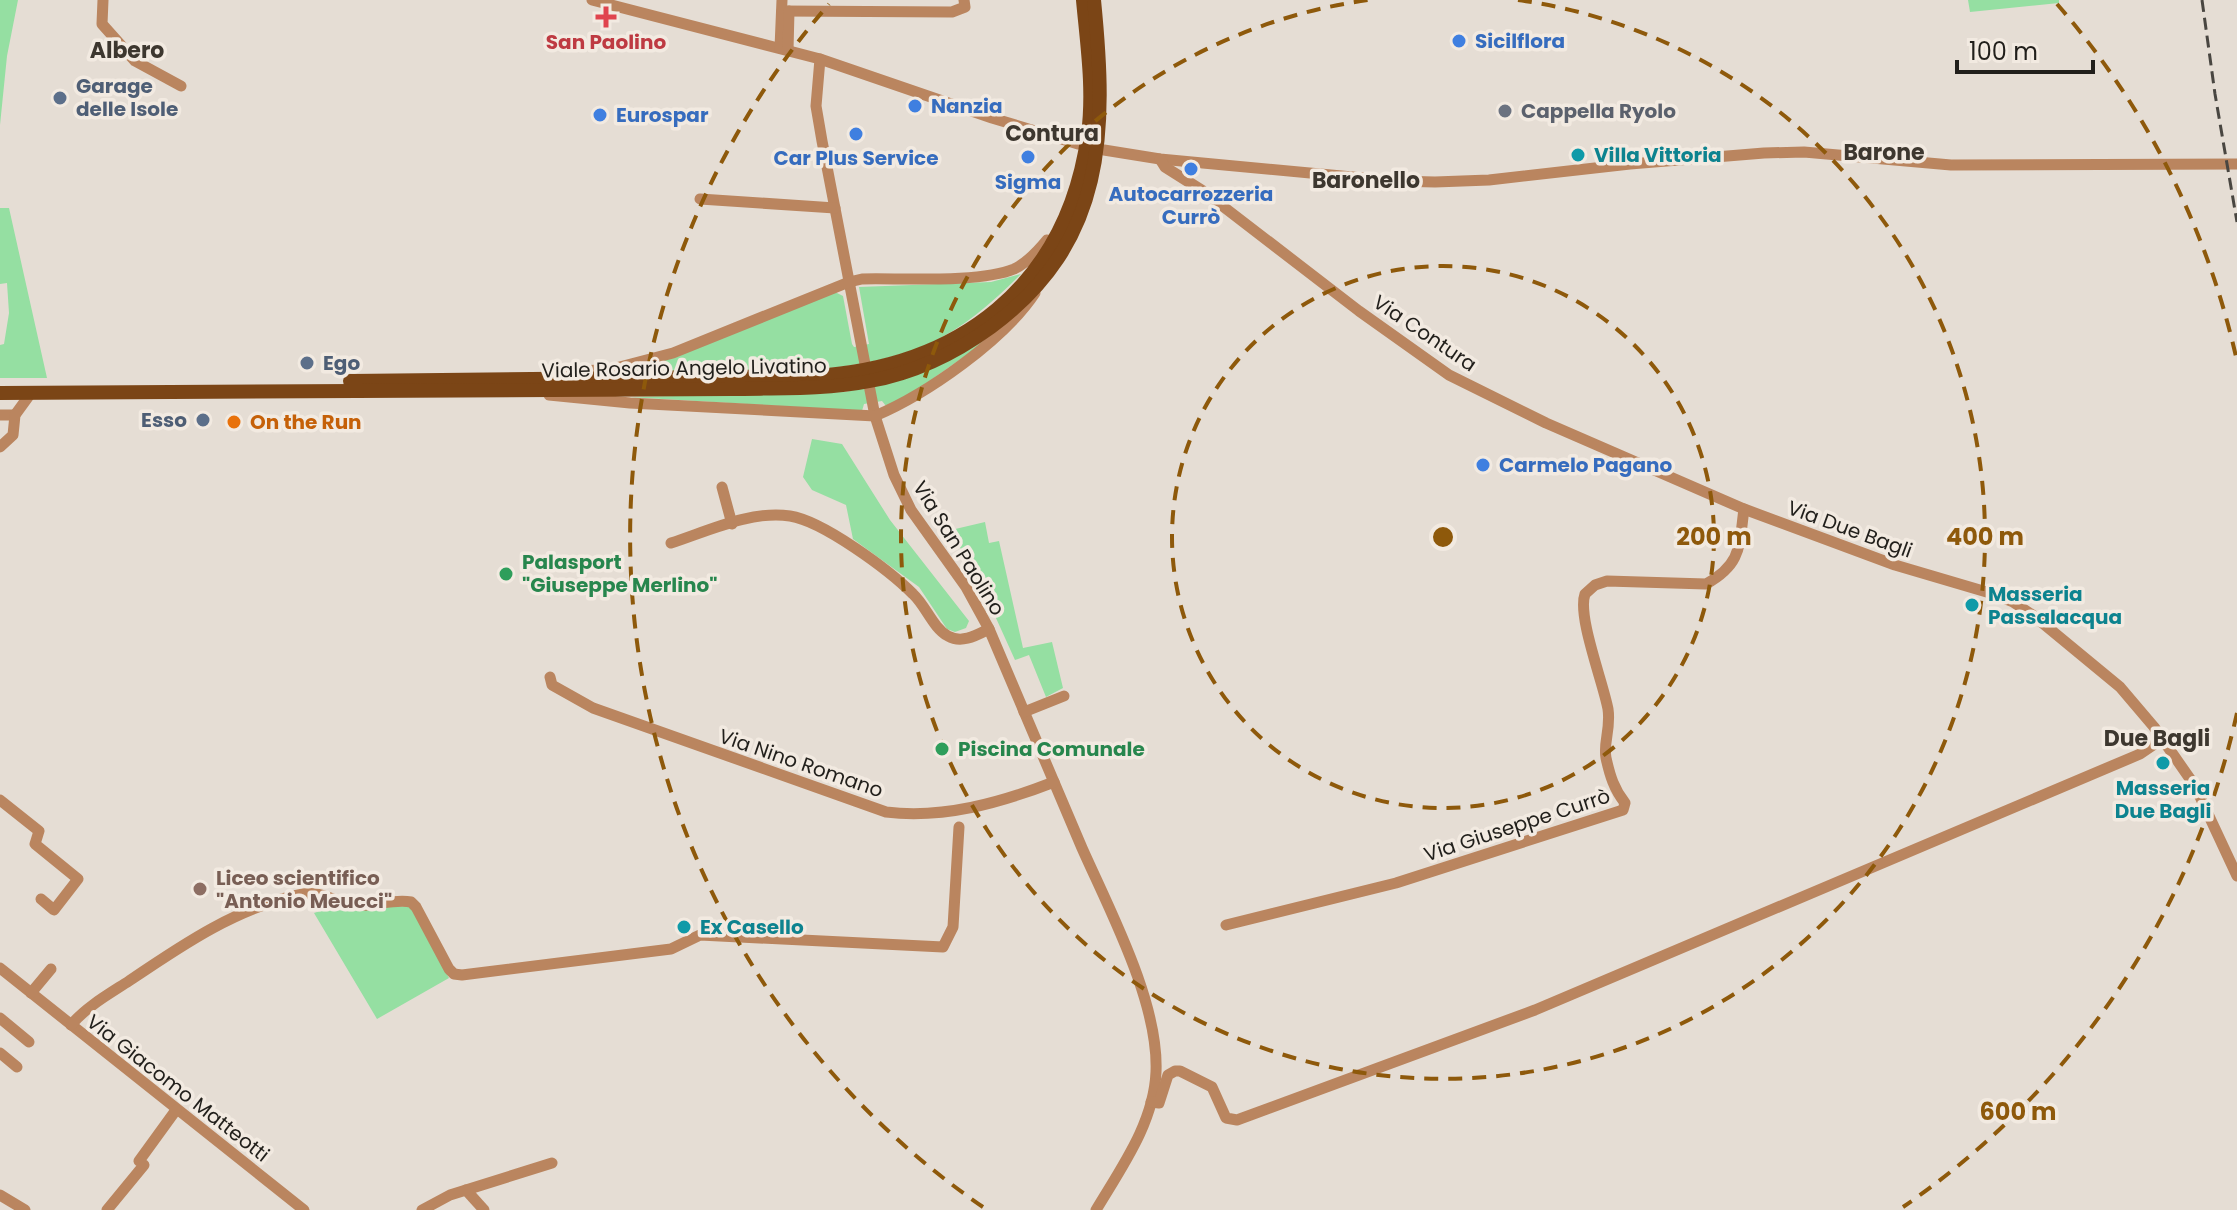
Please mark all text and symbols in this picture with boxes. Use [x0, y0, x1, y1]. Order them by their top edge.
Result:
marker: San Paolino [597, 8, 615, 26]
scale bar [1957, 24, 2093, 74]
place label: Sicilflora [1475, 27, 1565, 55]
place label: San Paolino [546, 28, 666, 56]
marker: Sicilflora [1450, 32, 1468, 50]
district label: Albero [90, 35, 164, 66]
text: 100 m [1969, 35, 2038, 68]
place label: Garage delle Isole [76, 72, 178, 123]
marker: Garage delle Isole [51, 89, 69, 107]
place label: Nanzia [931, 92, 1003, 120]
marker: Nanzia [906, 97, 924, 115]
place label: Cappella Ryolo [1521, 97, 1676, 125]
place label: Eurospar [616, 101, 709, 129]
marker: Cappella Ryolo [1496, 102, 1514, 120]
marker: Eurospar [591, 106, 609, 124]
district label: Contura [1005, 118, 1099, 149]
marker: Car Plus Service [847, 125, 865, 143]
district label: Barone [1843, 137, 1925, 168]
place label: Villa Vittoria [1594, 141, 1722, 169]
place label: Car Plus Service [774, 144, 938, 172]
marker: Villa Vittoria [1569, 146, 1587, 164]
marker: Sigma [1019, 148, 1037, 166]
marker: Autocarrozzeria Currò [1182, 160, 1200, 178]
district label: Baronello [1312, 165, 1420, 196]
place label: Sigma [995, 168, 1061, 196]
place label: Autocarrozzeria Currò [1109, 180, 1273, 231]
street label: Via Contura [1368, 288, 1482, 378]
place label: Ego [323, 349, 360, 377]
street label: Viale Rosario Angelo Livatino [541, 352, 827, 384]
marker: Ego [298, 354, 316, 372]
place label: Esso [141, 406, 187, 434]
place label: On the Run [250, 408, 362, 436]
marker: Esso [194, 411, 212, 429]
marker: On the Run [225, 413, 243, 431]
place label: Carmelo Pagano [1499, 451, 1672, 479]
marker: Carmelo Pagano [1474, 456, 1492, 474]
street label: Via San Paolino [906, 475, 1012, 621]
street label: Via Due Bagli [1784, 493, 1916, 565]
text: 200 m [1676, 520, 1752, 553]
text: 400 m [1946, 520, 2024, 553]
centre of rings [1429, 523, 1457, 551]
place label: Palasport "Giuseppe Merlino" [522, 548, 718, 599]
marker: Palasport "Giuseppe Merlino" [497, 565, 515, 583]
place label: Masseria Passalacqua [1988, 580, 2122, 631]
marker: Masseria Passalacqua [1963, 596, 1981, 614]
street label: Via Nino Romano [715, 722, 887, 804]
district label: Due Bagli [2104, 723, 2210, 754]
place label: Piscina Comunale [958, 735, 1145, 763]
marker: Piscina Comunale [933, 740, 951, 758]
marker: Masseria Due Bagli [2154, 754, 2172, 772]
place label: Masseria Due Bagli [2115, 774, 2211, 825]
street label: Via Giuseppe Currò [1420, 782, 1614, 868]
place label: Liceo scientifico "Antonio Meucci" [216, 864, 392, 915]
marker: Liceo scientifico "Antonio Meucci" [191, 880, 209, 898]
place label: Ex Casello [700, 913, 804, 941]
marker: Ex Casello [675, 918, 693, 936]
street label: Via Giacomo Matteotti [81, 1008, 275, 1168]
text: 600 m [1979, 1095, 2057, 1128]

